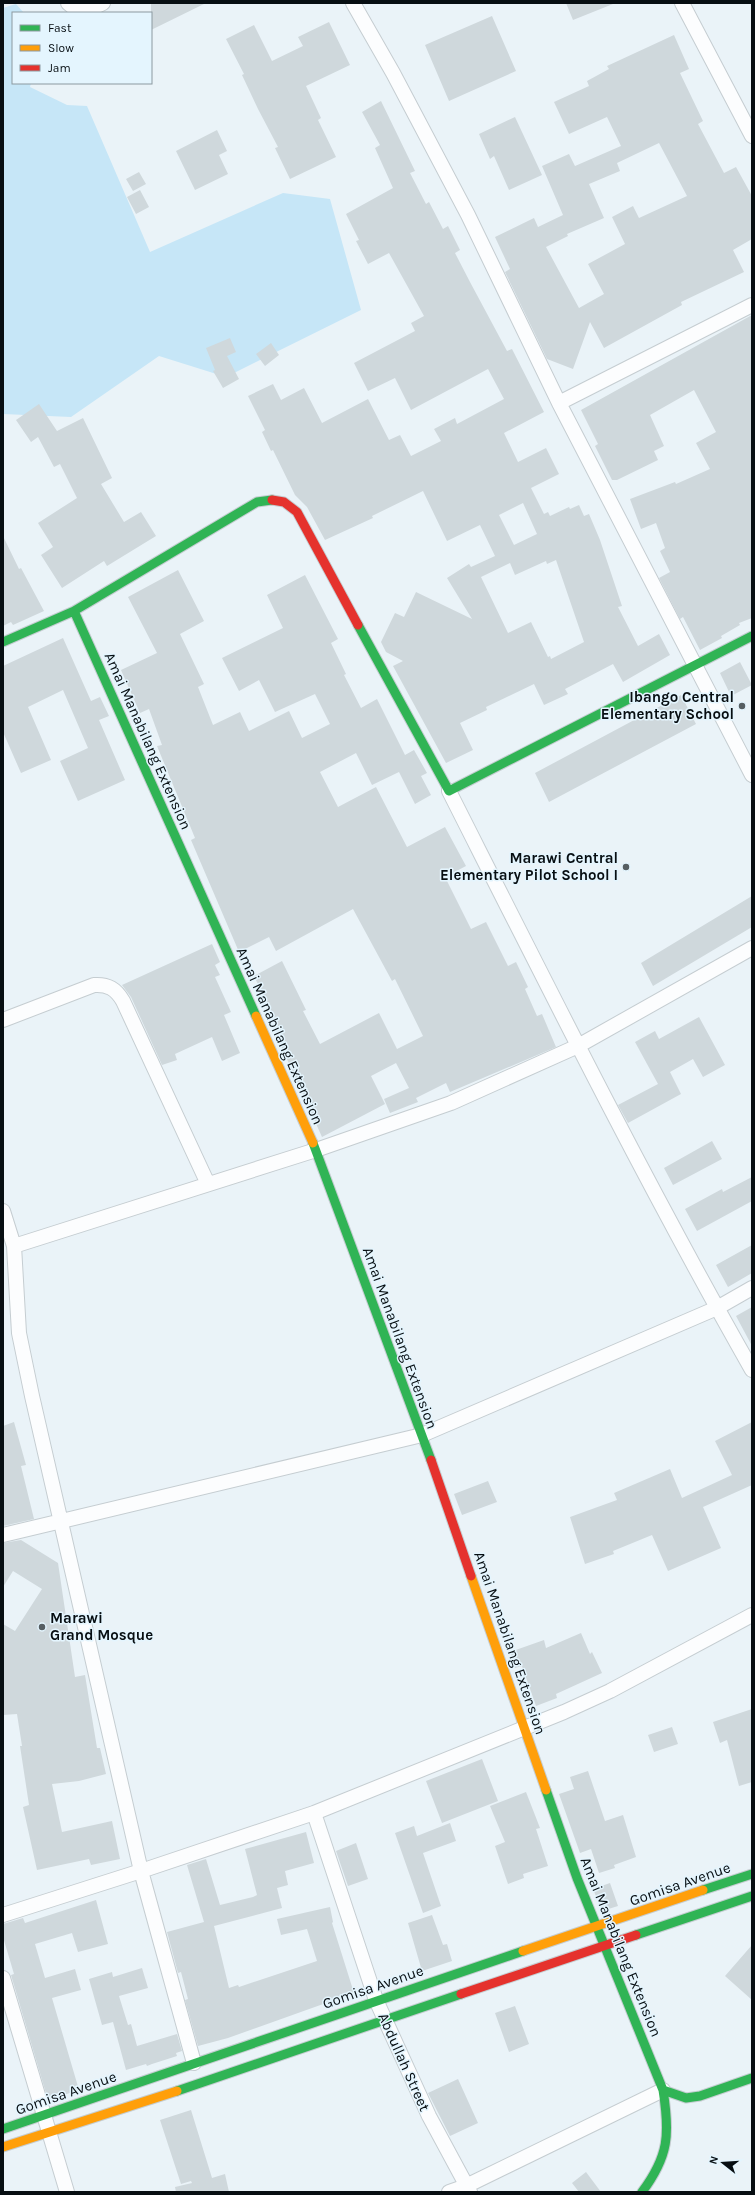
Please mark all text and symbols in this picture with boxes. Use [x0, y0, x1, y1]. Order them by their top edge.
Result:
legend [12, 12, 152, 84]
text: Fast [48, 21, 72, 35]
text: Slow [48, 41, 74, 55]
text: Jam [48, 61, 71, 75]
street label: Amai Manabilang Extension [101, 650, 195, 832]
place label: Ibango Central Elementary School [601, 688, 734, 723]
marker: Ibango Central Elementary School [737, 701, 747, 711]
place label: Marawi Central Elementary Pilot School I [440, 849, 618, 884]
marker: Marawi Central Elementary Pilot School I [621, 862, 631, 872]
street label: Amai Manabilang Extension [233, 945, 327, 1127]
street label: Amai Manabilang Extension [359, 1245, 441, 1431]
street label: Amai Manabilang Extension [470, 1549, 550, 1737]
place label: Marawi Grand Mosque [50, 1609, 153, 1644]
marker: Marawi Grand Mosque [37, 1622, 47, 1632]
street label: Amai Manabilang Extension [577, 1855, 665, 2039]
street label: Gomisa Avenue [627, 1858, 733, 1910]
street label: Gomisa Avenue [320, 1961, 426, 2013]
street label: Abdullah Street [374, 2010, 434, 2114]
street label: Gomisa Avenue [13, 2067, 119, 2119]
north arrow [703, 2143, 743, 2183]
text: N [707, 2155, 721, 2166]

